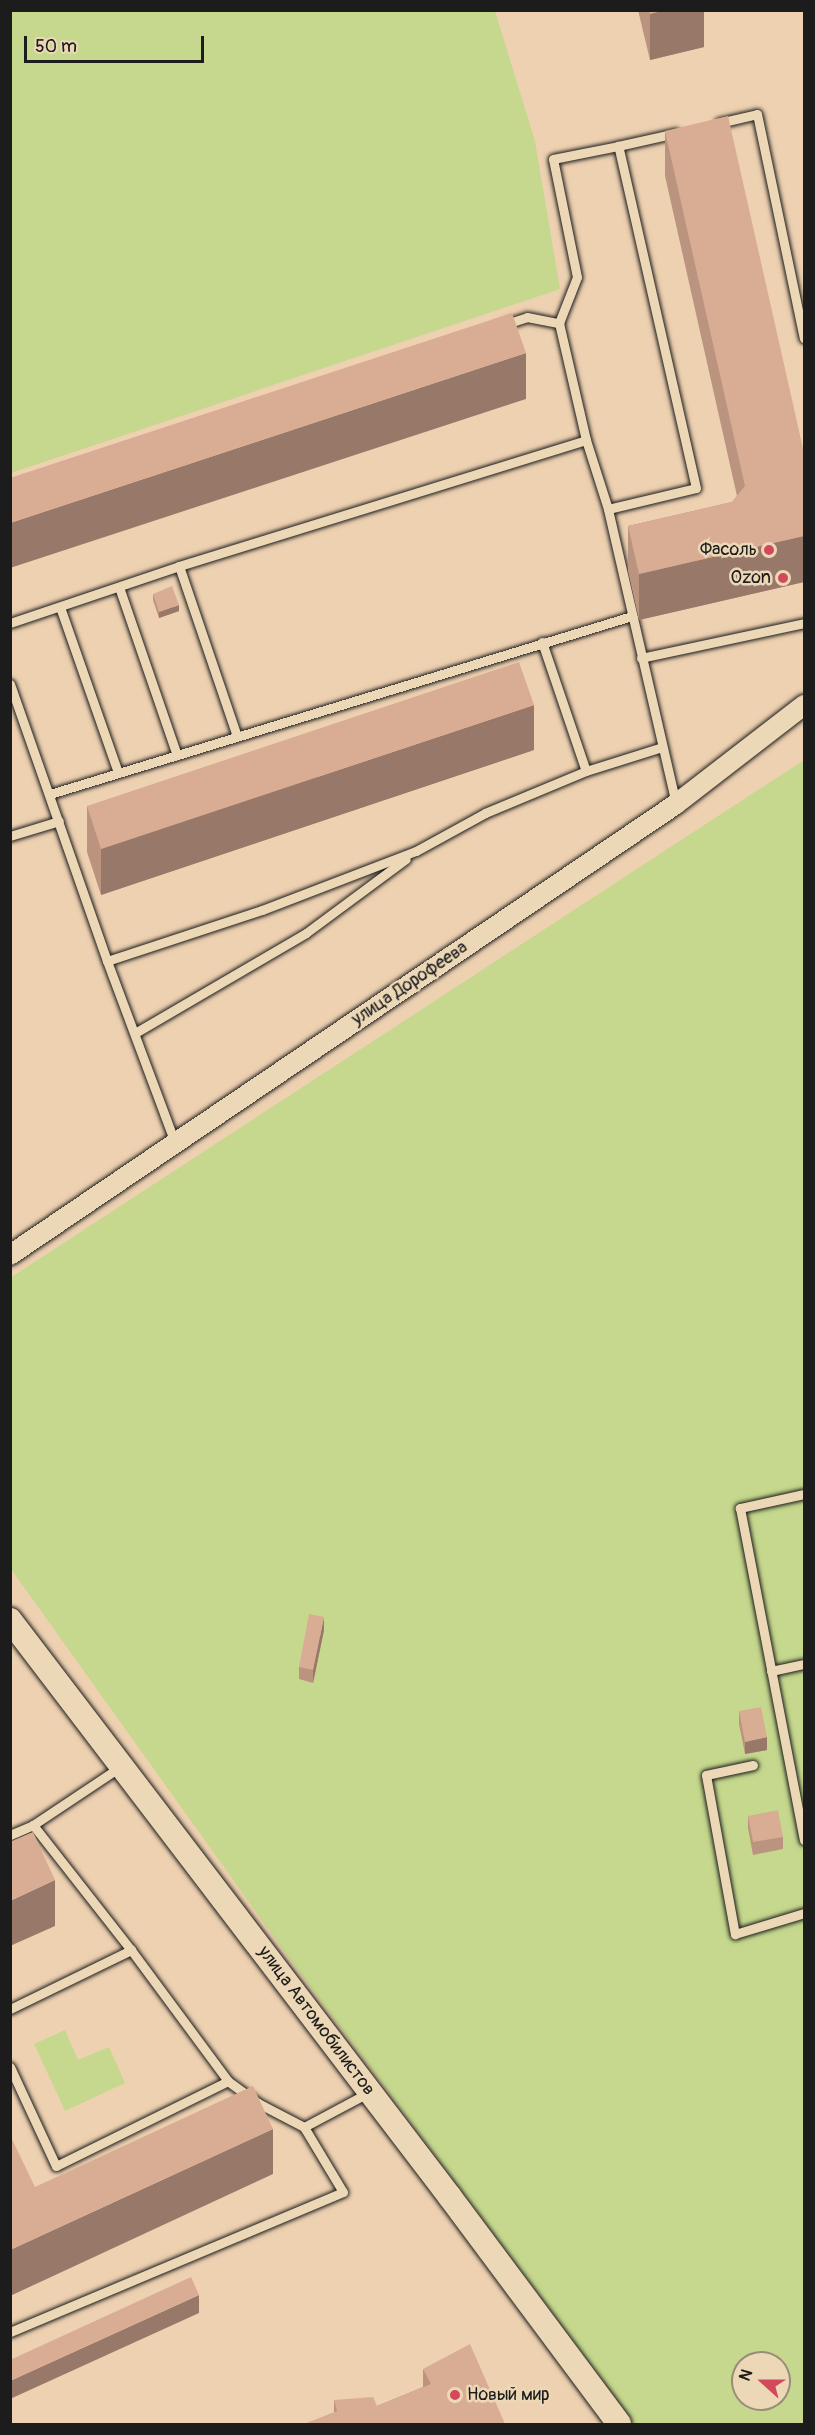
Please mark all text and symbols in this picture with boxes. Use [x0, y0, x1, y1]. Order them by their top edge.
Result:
scale bar [27, 24, 207, 62]
text: 50 m [35, 35, 77, 58]
place label: Фасоль [700, 539, 757, 561]
marker: Фасоль [762, 543, 776, 557]
place label: Ozon [731, 567, 771, 589]
marker: Ozon [776, 571, 790, 585]
street label: улица Дорофеева [348, 937, 472, 1031]
street label: улица Автомобилистов [253, 1942, 379, 2100]
north arrow [731, 2351, 791, 2411]
text: N [735, 2367, 757, 2384]
place label: Новый мир [467, 2384, 549, 2406]
marker: Новый мир [448, 2388, 462, 2402]

